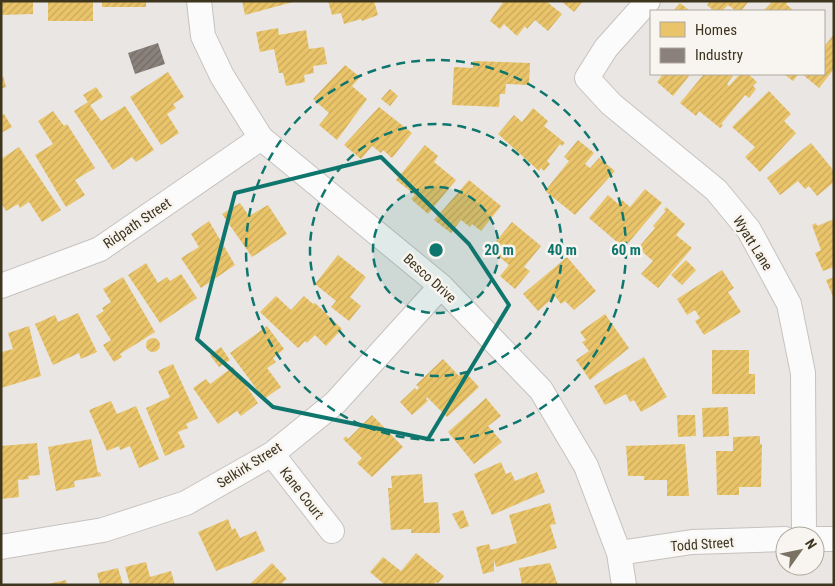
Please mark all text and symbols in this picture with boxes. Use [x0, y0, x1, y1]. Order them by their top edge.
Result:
legend [650, 10, 825, 75]
text: Homes [695, 21, 737, 39]
text: Industry [695, 46, 743, 64]
street label: Ridpath Street [100, 195, 174, 251]
street label: Wyatt Lane [730, 213, 776, 274]
centre of rings [427, 241, 445, 259]
text: 20 m [484, 241, 514, 259]
text: 40 m [547, 241, 577, 259]
text: 60 m [611, 241, 641, 259]
street label: Besco Drive [400, 250, 460, 306]
street label: Selkirk Street [214, 439, 284, 491]
street label: Kane Court [277, 464, 327, 522]
north arrow [775, 526, 825, 576]
street label: Todd Street [670, 534, 734, 554]
text: N [802, 536, 820, 552]

